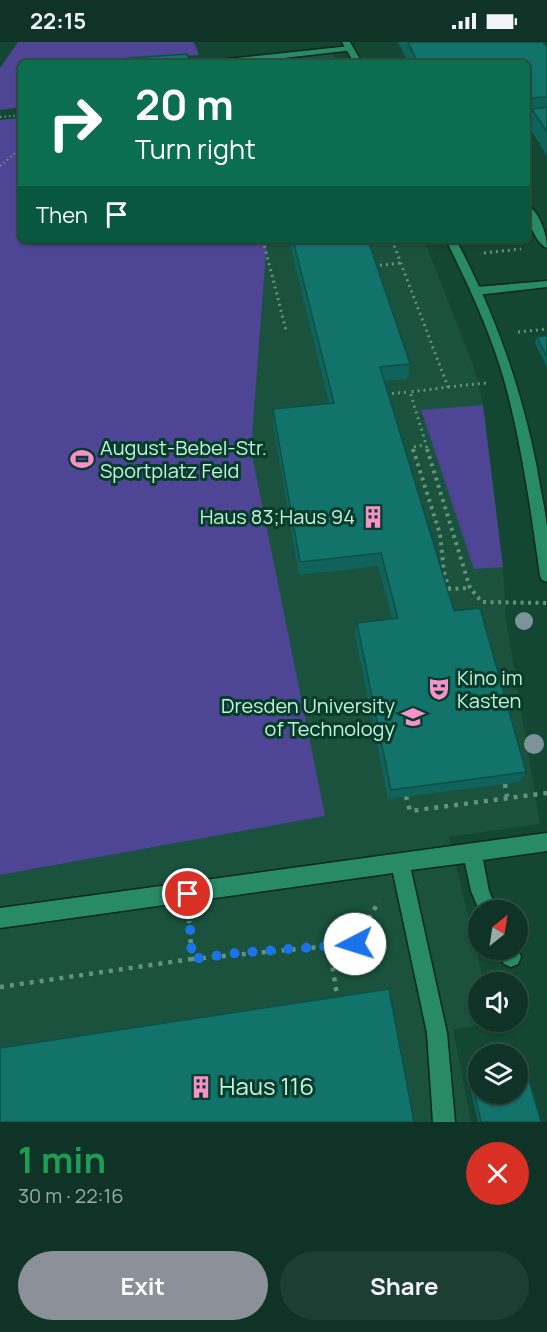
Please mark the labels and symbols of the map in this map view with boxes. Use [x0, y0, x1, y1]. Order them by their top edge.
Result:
place label: August-Bebel-Str. Sportplatz Feld [100, 434, 267, 484]
sports icon: August-Bebel-Str. Sportplatz Feld [69, 446, 95, 472]
place label: Haus 83;Haus 94 [200, 503, 355, 530]
building icon: Haus 83;Haus 94 [360, 504, 386, 530]
place label: Kino im Kasten [457, 664, 523, 714]
theatre icon: Kino im Kasten [426, 676, 452, 702]
place label: Dresden University of Technology [221, 692, 395, 742]
school or university icon: Dresden University of Technology [400, 704, 426, 730]
pin [162, 868, 213, 919]
north arrow [468, 900, 528, 960]
position arrow [323, 912, 387, 976]
place label: Haus 116 [219, 1069, 314, 1102]
building icon: Haus 116 [188, 1074, 214, 1100]

